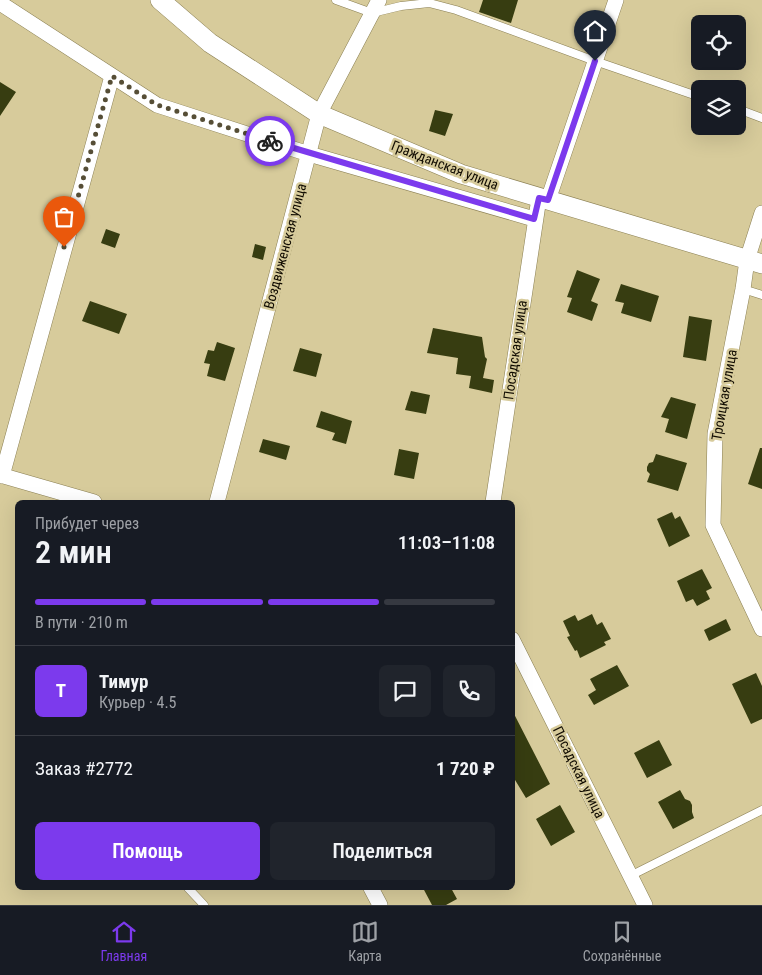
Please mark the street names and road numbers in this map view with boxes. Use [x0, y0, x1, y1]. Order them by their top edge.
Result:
street label: Гражданская улица [389, 137, 501, 193]
street label: Воздвиженская улица [261, 182, 309, 310]
street label: Посадская улица [500, 299, 530, 401]
street label: Троицкая улица [708, 348, 740, 442]
street label: Посадская улица [550, 723, 608, 821]

